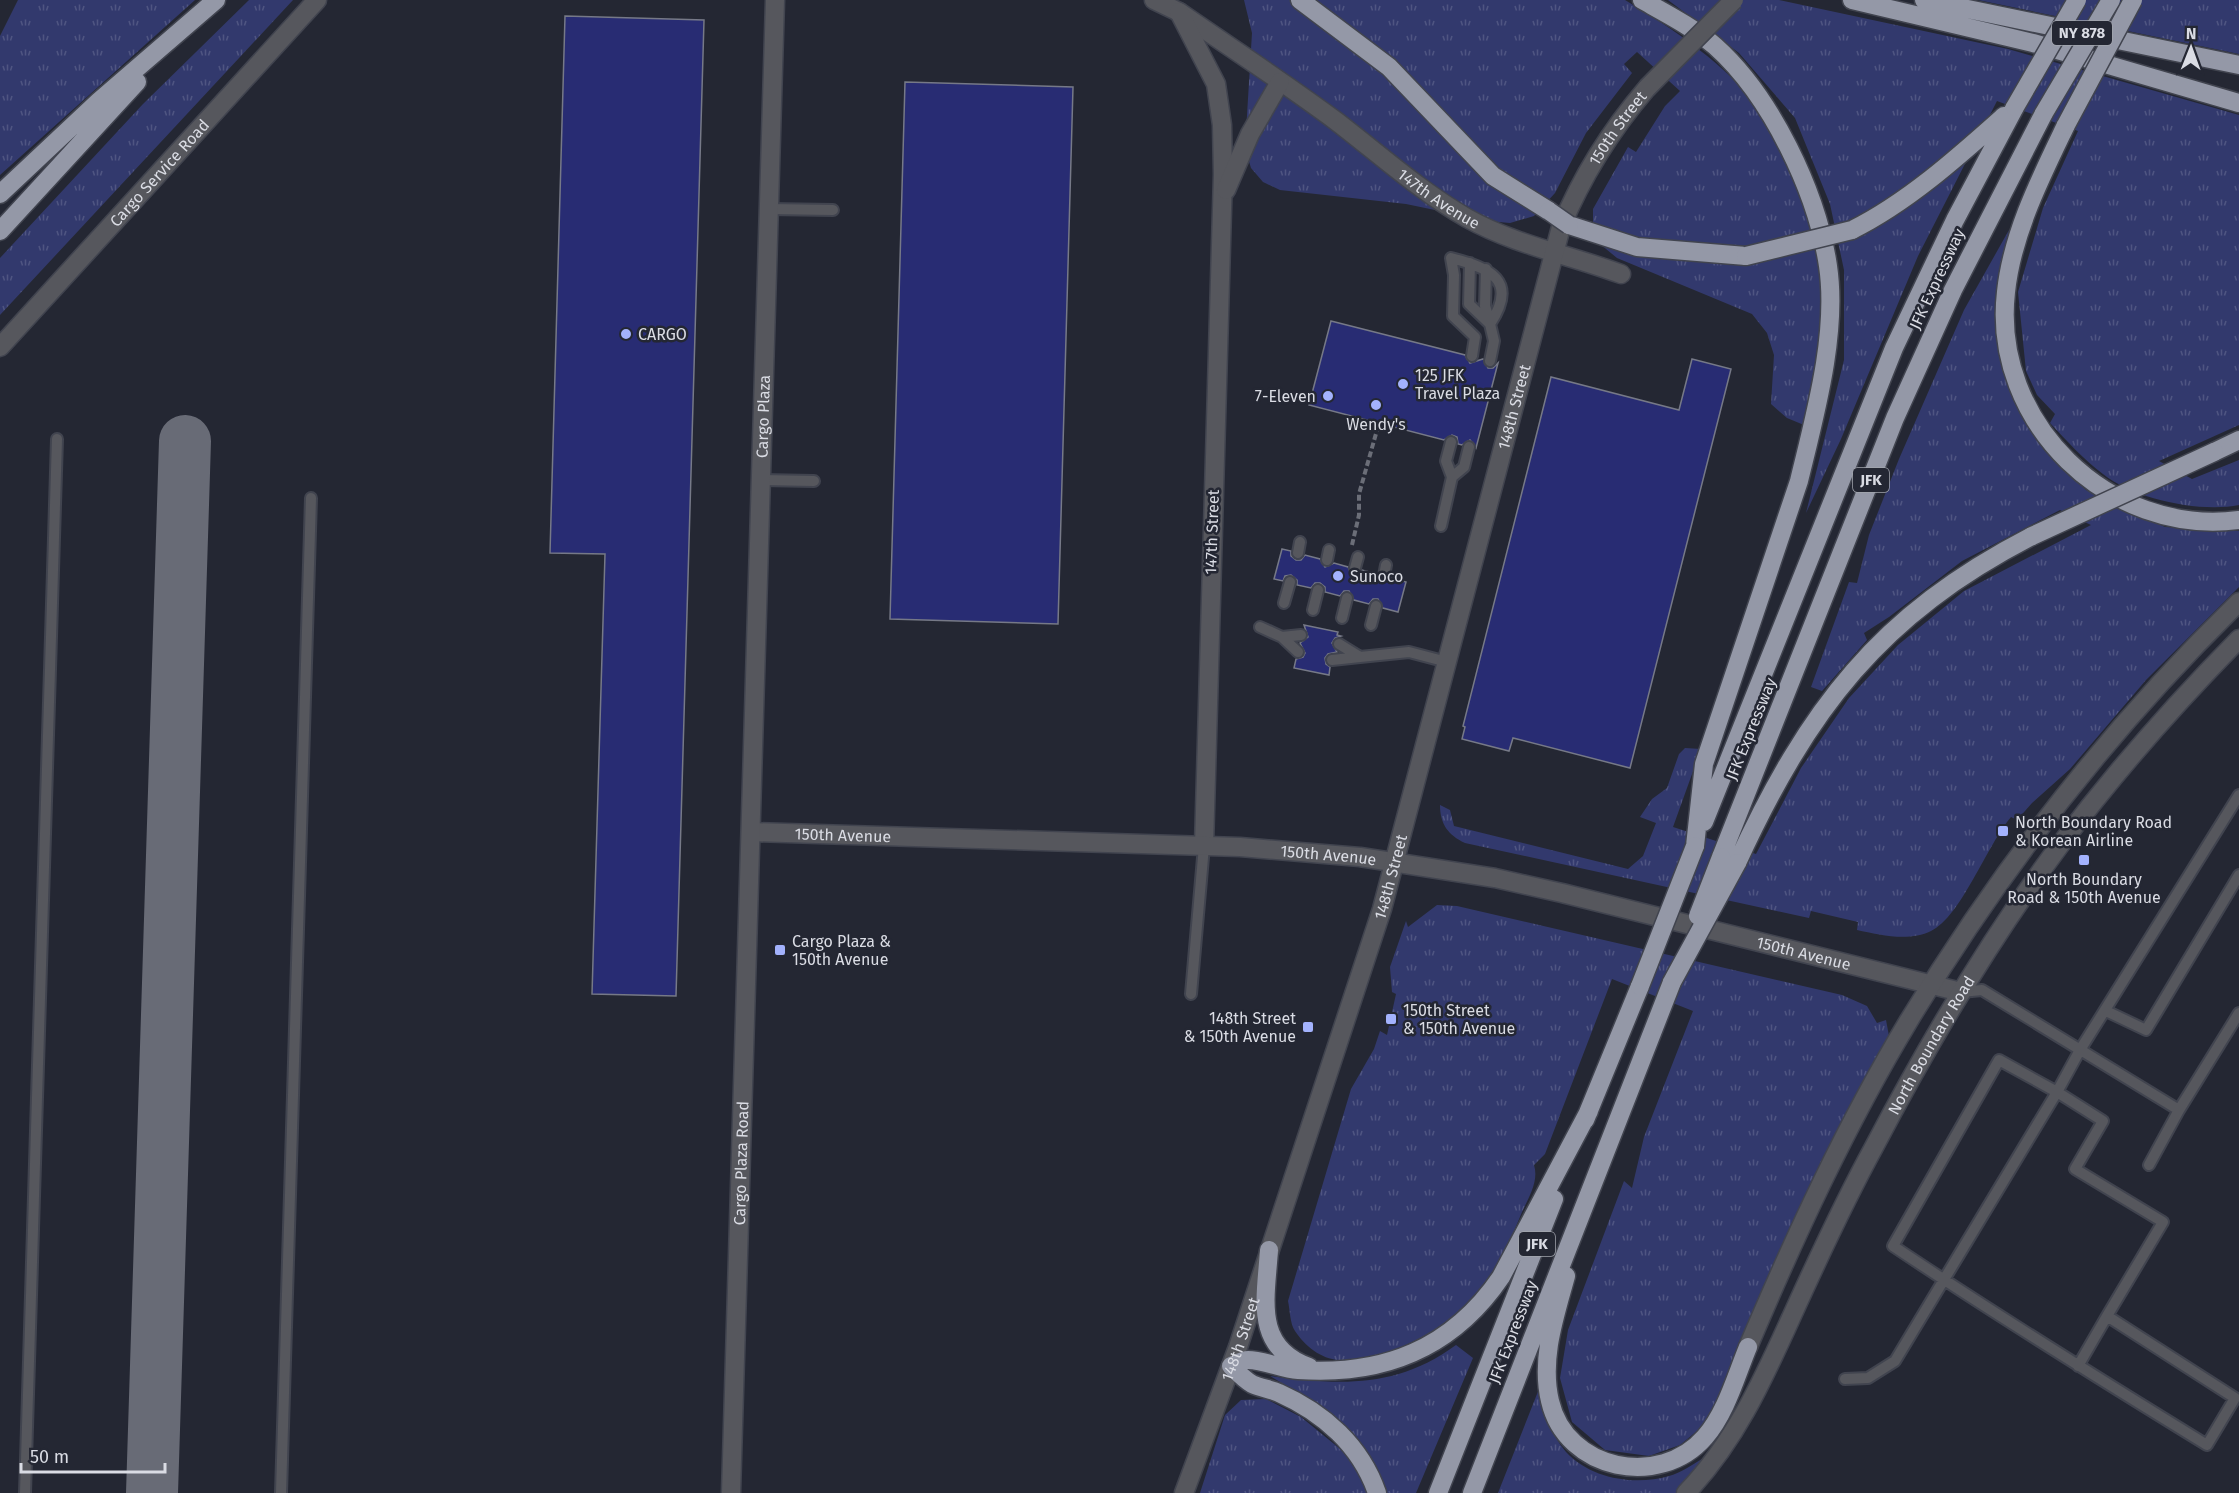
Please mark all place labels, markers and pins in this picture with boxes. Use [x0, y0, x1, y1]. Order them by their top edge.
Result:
place label: CARGO [638, 325, 687, 344]
marker: CARGO [619, 327, 633, 341]
place label: 125 JFK Travel Plaza [1415, 366, 1500, 403]
marker: 125 JFK Travel Plaza [1396, 377, 1410, 391]
place label: 7-Eleven [1255, 387, 1316, 406]
marker: 7-Eleven [1321, 389, 1335, 403]
marker: Wendy's [1369, 398, 1383, 412]
place label: Wendy's [1346, 415, 1406, 434]
place label: Sunoco [1350, 567, 1403, 586]
marker: Sunoco [1331, 569, 1345, 583]
place label: North Boundary Road & Korean Airline [2015, 813, 2172, 850]
marker: North Boundary Road & Korean Airline [1996, 824, 2010, 838]
marker: North Boundary Road & 150th Avenue [2077, 853, 2091, 867]
place label: North Boundary Road & 150th Avenue [2007, 870, 2161, 907]
place label: Cargo Plaza & 150th Avenue [792, 932, 891, 969]
marker: Cargo Plaza & 150th Avenue [773, 943, 787, 957]
place label: 150th Street & 150th Avenue [1403, 1001, 1515, 1038]
place label: 148th Street & 150th Avenue [1184, 1009, 1296, 1046]
marker: 150th Street & 150th Avenue [1384, 1012, 1398, 1026]
marker: 148th Street & 150th Avenue [1301, 1020, 1315, 1034]

